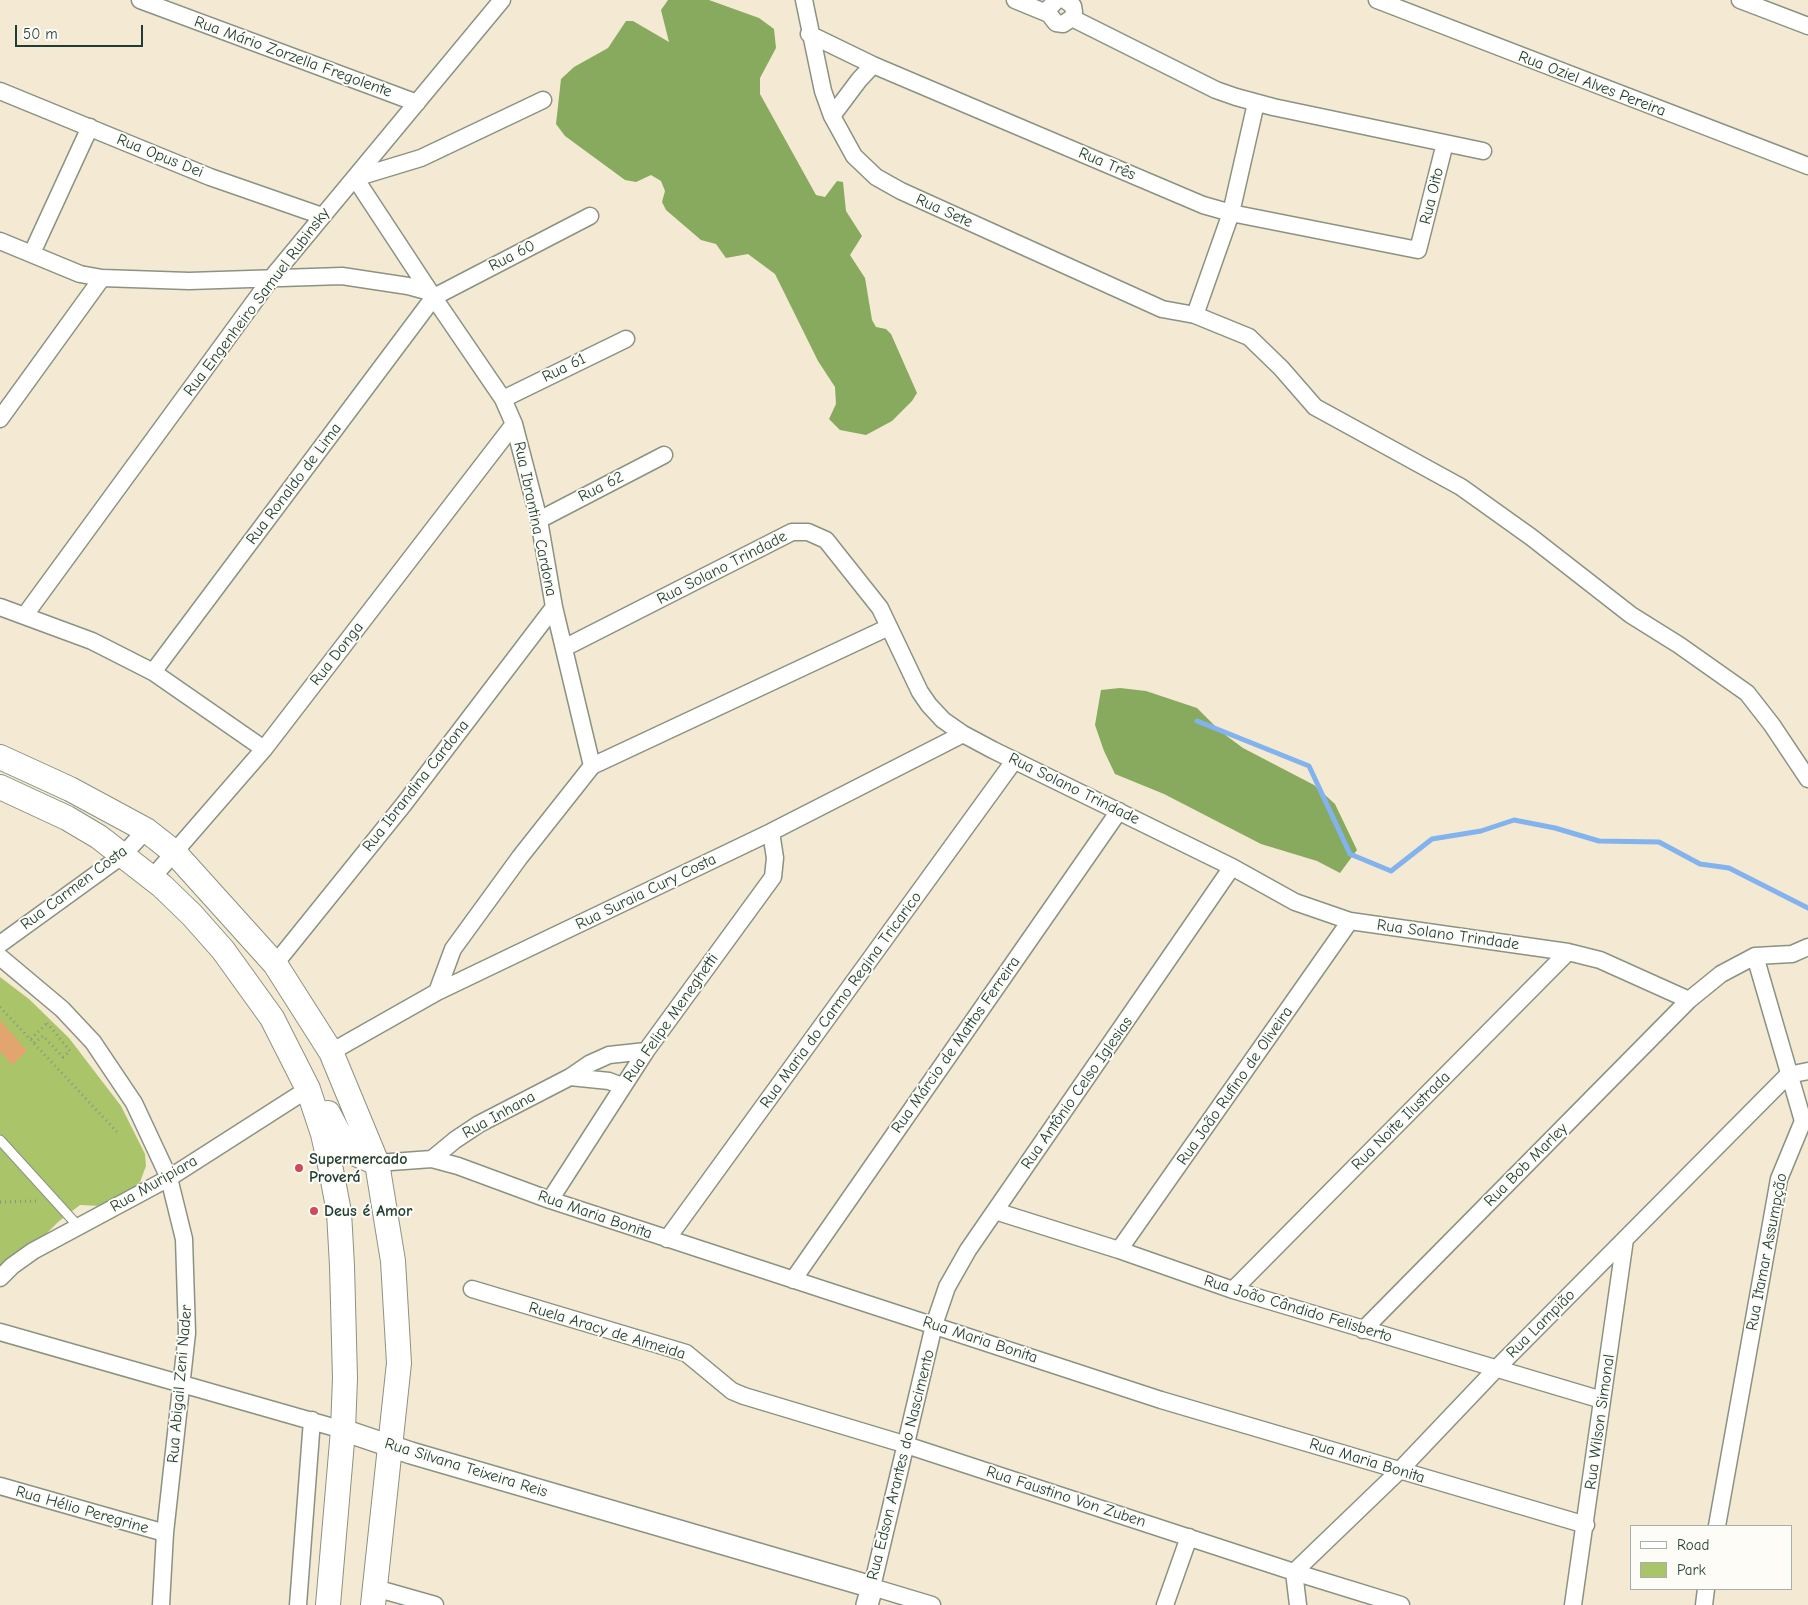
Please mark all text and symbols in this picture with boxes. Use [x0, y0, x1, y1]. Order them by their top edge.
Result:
street label: Rua Mário Zorzella Fregolente [192, 12, 394, 102]
scale bar [18, 15, 145, 47]
text: 50 m [23, 25, 58, 43]
street label: Rua Oziel Alves Pereira [1515, 47, 1669, 121]
street label: Rua Opus Dei [114, 130, 206, 182]
street label: Rua Três [1076, 143, 1138, 185]
street label: Rua Oito [1416, 166, 1448, 226]
street label: Rua Sete [913, 190, 975, 232]
street label: Rua Engenheiro Samuel Rubinsky [180, 204, 334, 400]
street label: Rua 60 [485, 236, 539, 276]
street label: Rua 61 [539, 349, 589, 387]
street label: Rua Ronaldo de Lima [242, 420, 346, 548]
street label: Rua Ibrantina Cardona [509, 440, 561, 598]
street label: Rua 62 [575, 467, 627, 507]
street label: Rua Solano Trindade [654, 527, 790, 609]
street label: Rua Donga [306, 618, 368, 690]
street label: Rua Ibrandina Cardona [359, 716, 473, 856]
street label: Rua Solano Trindade [1005, 749, 1143, 829]
street label: Rua Carmen Costa [17, 842, 131, 934]
street label: Rua Suraia Cury Costa [573, 850, 719, 934]
street label: Rua Maria do Carmo Regina Tricarico [756, 888, 926, 1112]
street label: Rua Solano Trindade [1376, 916, 1520, 954]
street label: Rua Felipe Meneghetti [619, 950, 723, 1086]
street label: Rua Márcio de Mattos Ferreira [888, 953, 1024, 1137]
street label: Rua João Rufino de Oliveira [1173, 1003, 1297, 1169]
street label: Rua Antônio Celso Iglesias [1017, 1013, 1137, 1173]
street label: Rua Noite Ilustrada [1348, 1068, 1454, 1174]
street label: Rua Inhana [459, 1087, 539, 1143]
street label: Rua Bob Marley [1480, 1119, 1572, 1211]
place label: Supermercado Proverá [309, 1149, 407, 1187]
street label: Rua Muripiara [107, 1151, 201, 1217]
marker: Supermercado Proverá [293, 1162, 305, 1174]
street label: Rua Itamar Assumpção [1742, 1172, 1792, 1332]
street label: Rua Maria Bonita [535, 1186, 655, 1244]
place label: Deus é Amor [324, 1201, 412, 1221]
marker: Deus é Amor [308, 1205, 320, 1217]
street label: Rua João Cândido Felisberto [1201, 1271, 1395, 1347]
street label: Rua Lampião [1503, 1286, 1579, 1362]
street label: Ruela Aracy de Almeida [526, 1298, 688, 1364]
street label: Rua Abigail Zeni Nader [164, 1304, 196, 1464]
street label: Rua Maria Bonita [920, 1312, 1040, 1368]
street label: Rua Edson Arantes do Nascimento [863, 1348, 939, 1582]
street label: Rua Wilson Simonal [1581, 1353, 1619, 1491]
street label: Rua Silvana Teixeira Reis [382, 1434, 550, 1502]
street label: Rua Maria Bonita [1307, 1434, 1427, 1488]
street label: Rua Faustino Von Zuben [984, 1462, 1148, 1532]
street label: Rua Hélio Peregrine [13, 1482, 151, 1538]
legend [1630, 1525, 1793, 1590]
text: Road [1677, 1536, 1709, 1554]
text: Park [1677, 1561, 1706, 1579]

